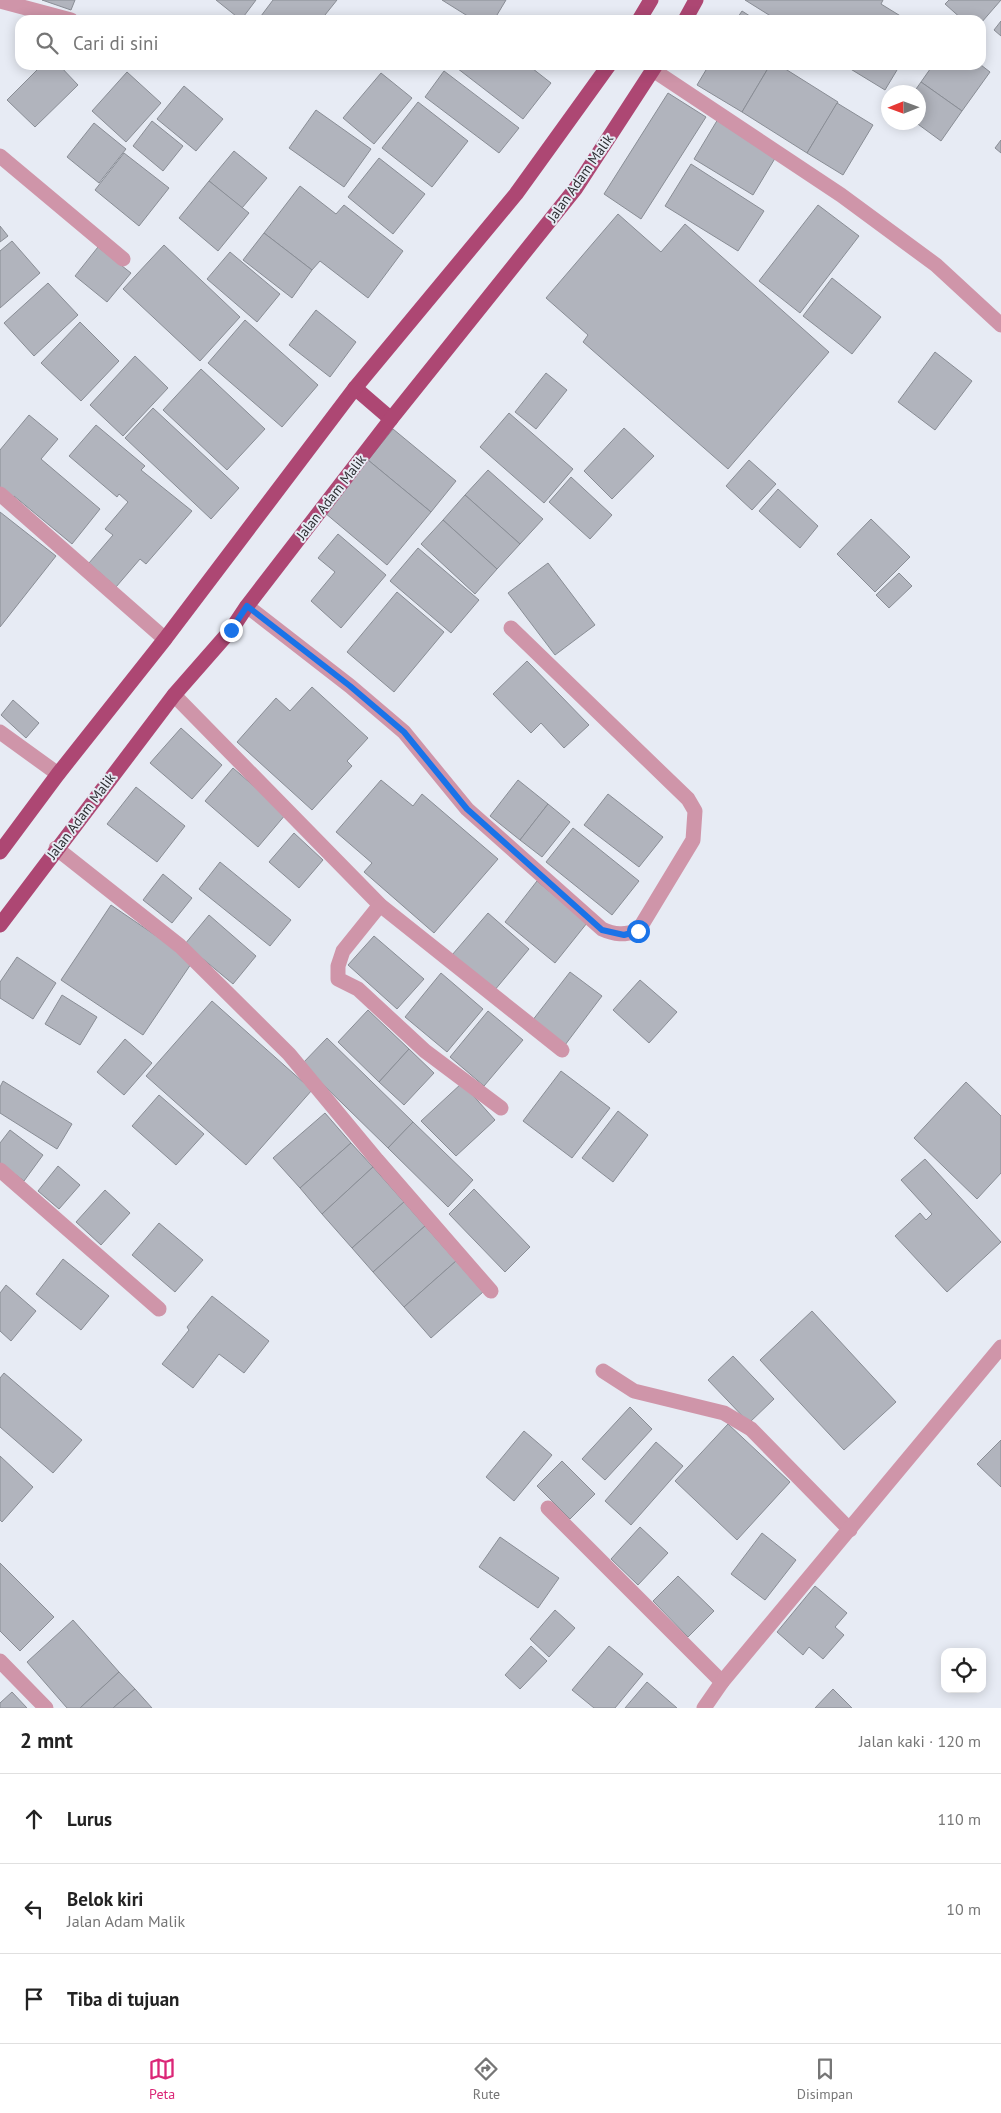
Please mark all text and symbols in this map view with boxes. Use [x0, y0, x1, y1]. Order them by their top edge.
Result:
search box [15, 15, 986, 70]
icon: search [33, 29, 61, 57]
text: Cari di sini [73, 31, 159, 55]
north arrow [881, 85, 926, 130]
street label: Jalan Adam Malik [542, 130, 617, 226]
street label: Jalan Adam Malik [291, 451, 370, 544]
route end [220, 619, 243, 642]
street label: Jalan Adam Malik [42, 769, 119, 863]
route start [627, 920, 650, 943]
map controls [941, 1648, 986, 1693]
button: locate [941, 1648, 986, 1693]
text: 2 mnt [20, 1727, 73, 1754]
text: Jalan kaki · 120 m [859, 1731, 981, 1751]
icon: ahead [20, 1805, 48, 1833]
text: Lurus [67, 1807, 112, 1831]
text: 110 m [938, 1809, 981, 1829]
text: Belok kiri [67, 1887, 143, 1911]
icon: left [20, 1895, 48, 1923]
text: 10 m [946, 1899, 981, 1919]
text: Jalan Adam Malik [67, 1911, 185, 1931]
icon: arrive [20, 1985, 48, 2013]
text: Tiba di tujuan [67, 1987, 179, 2011]
tab: Peta [148, 2055, 176, 2103]
tab: Rute [472, 2055, 500, 2103]
tab: Disimpan [797, 2055, 853, 2103]

